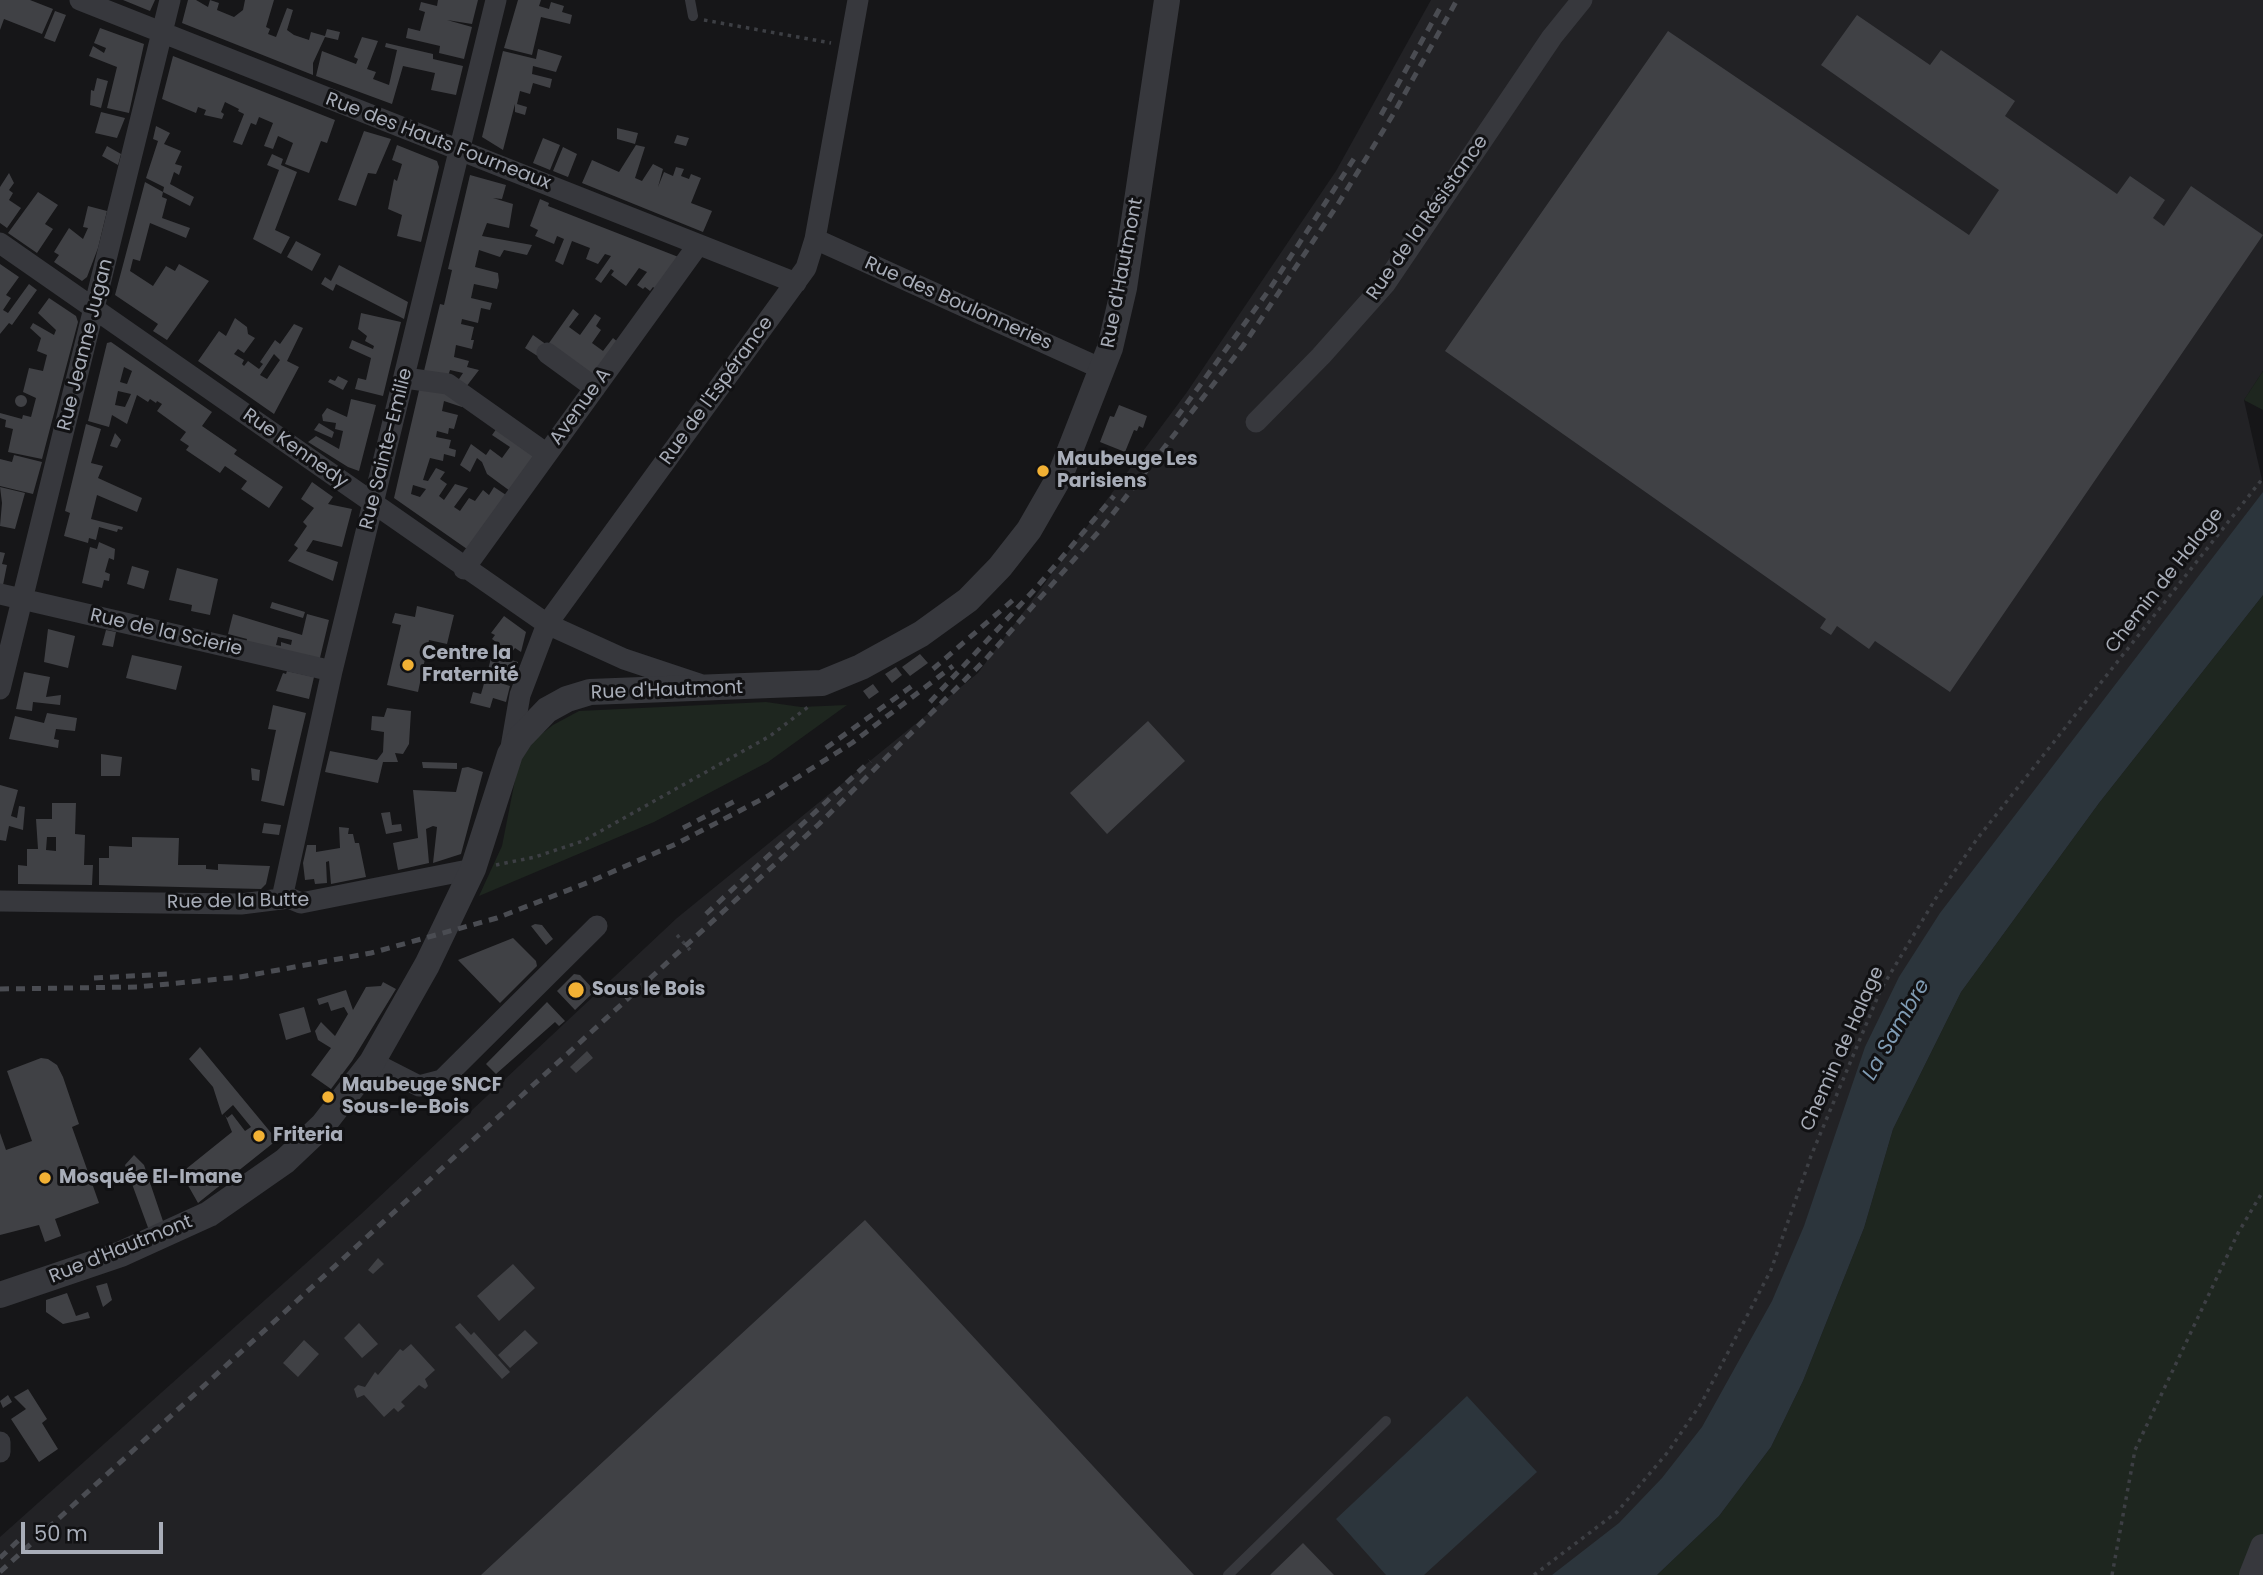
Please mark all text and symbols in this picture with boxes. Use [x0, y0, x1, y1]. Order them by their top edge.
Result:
street label: Rue des Hauts Fourneaux [322, 88, 554, 196]
street label: Rue de la Résistance [1362, 131, 1494, 305]
street label: Rue d'Hautmont [1097, 196, 1149, 350]
street label: Rue des Boulonneries [861, 252, 1055, 356]
street label: Rue Jeanne Jugan [54, 257, 118, 433]
street label: Rue de l'Espérance [656, 312, 778, 470]
street label: Avenue A [546, 364, 616, 450]
street label: Rue Sainte-Emilie [356, 366, 418, 532]
street label: Rue Kennedy [238, 404, 352, 494]
place label: Maubeuge Les Parisiens [1057, 449, 1198, 493]
marker: Maubeuge Les Parisiens [1035, 463, 1051, 479]
street label: Chemin de Halage [2101, 504, 2229, 658]
street label: Rue de la Scierie [88, 604, 244, 662]
place label: Centre la Fraternité [422, 643, 519, 687]
marker: Centre la Fraternité [400, 657, 416, 673]
street label: Rue d'Hautmont [590, 677, 744, 705]
street label: Rue de la Butte [167, 889, 309, 915]
street label: Chemin de Halage [1796, 963, 1890, 1135]
water label: La Sambre [1858, 975, 1936, 1085]
place label: Sous le Bois [592, 979, 705, 1001]
marker: Sous le Bois [566, 980, 586, 1000]
place label: Maubeuge SNCF Sous-le-Bois [342, 1075, 502, 1119]
marker: Maubeuge SNCF Sous-le-Bois [320, 1089, 336, 1105]
place label: Friteria [273, 1125, 343, 1147]
marker: Friteria [251, 1128, 267, 1144]
place label: Mosquée El-Imane [59, 1167, 242, 1189]
marker: Mosquée El-Imane [37, 1170, 53, 1186]
street label: Rue d'Hautmont [46, 1211, 196, 1289]
scale bar [24, 1508, 166, 1552]
text: 50 m [34, 1519, 88, 1548]

